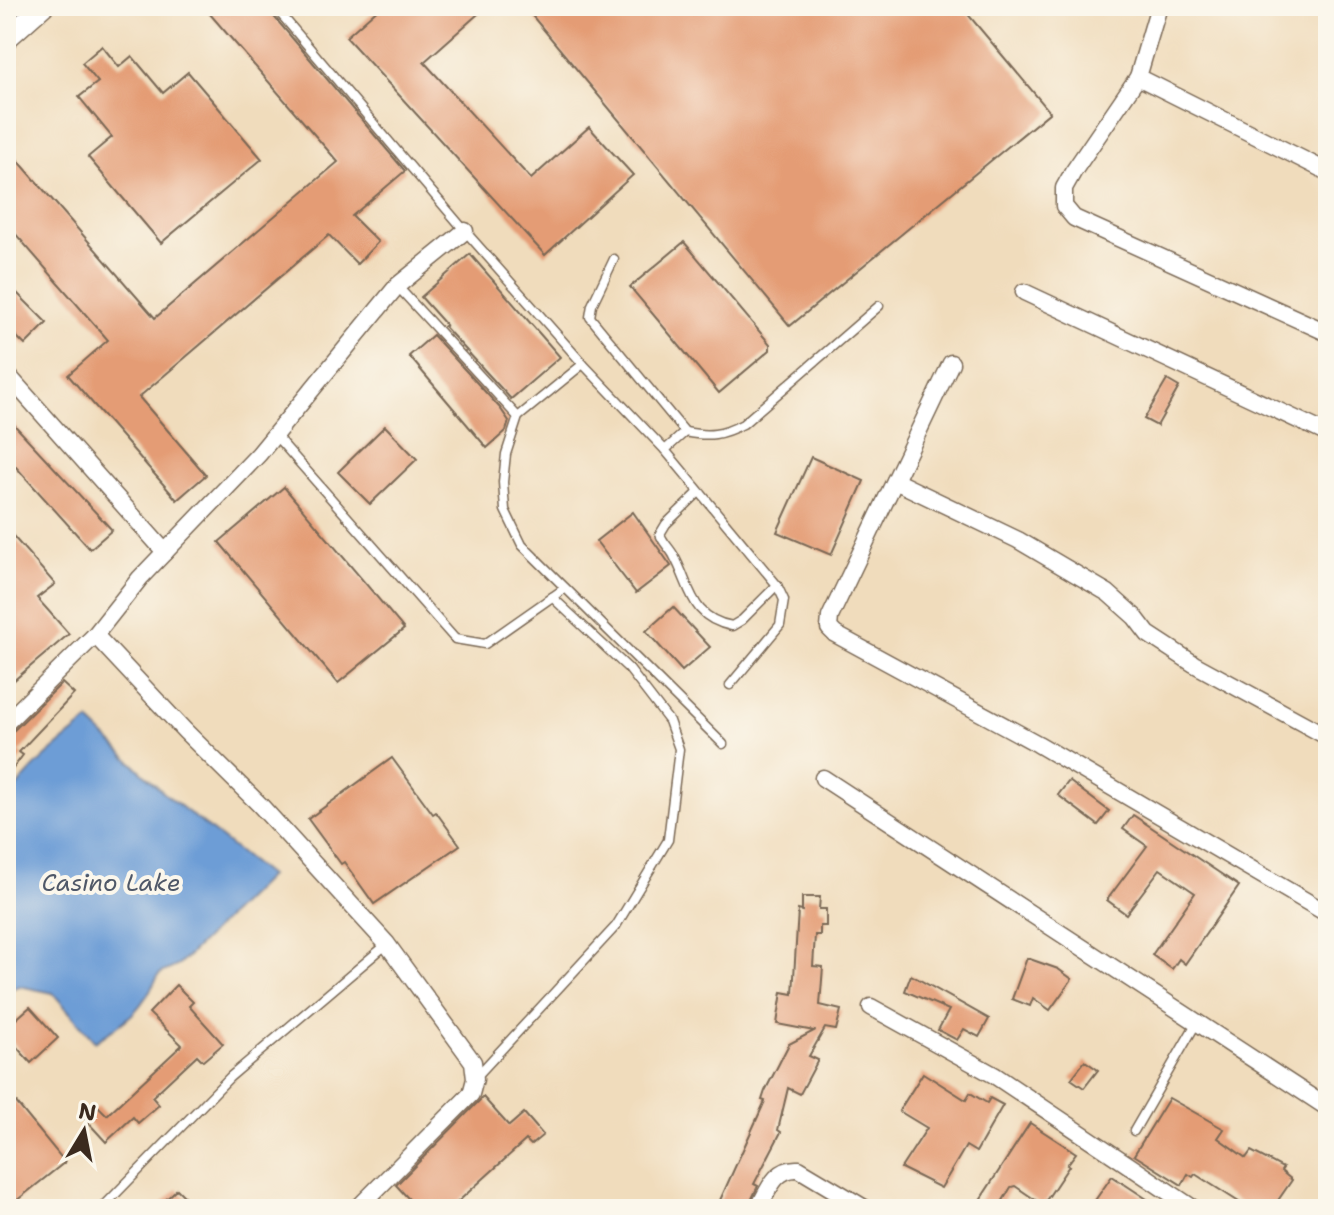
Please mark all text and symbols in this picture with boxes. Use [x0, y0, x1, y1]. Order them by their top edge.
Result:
water label: Casino Lake [42, 867, 180, 899]
north arrow [44, 1091, 124, 1171]
text: N [76, 1096, 98, 1128]

